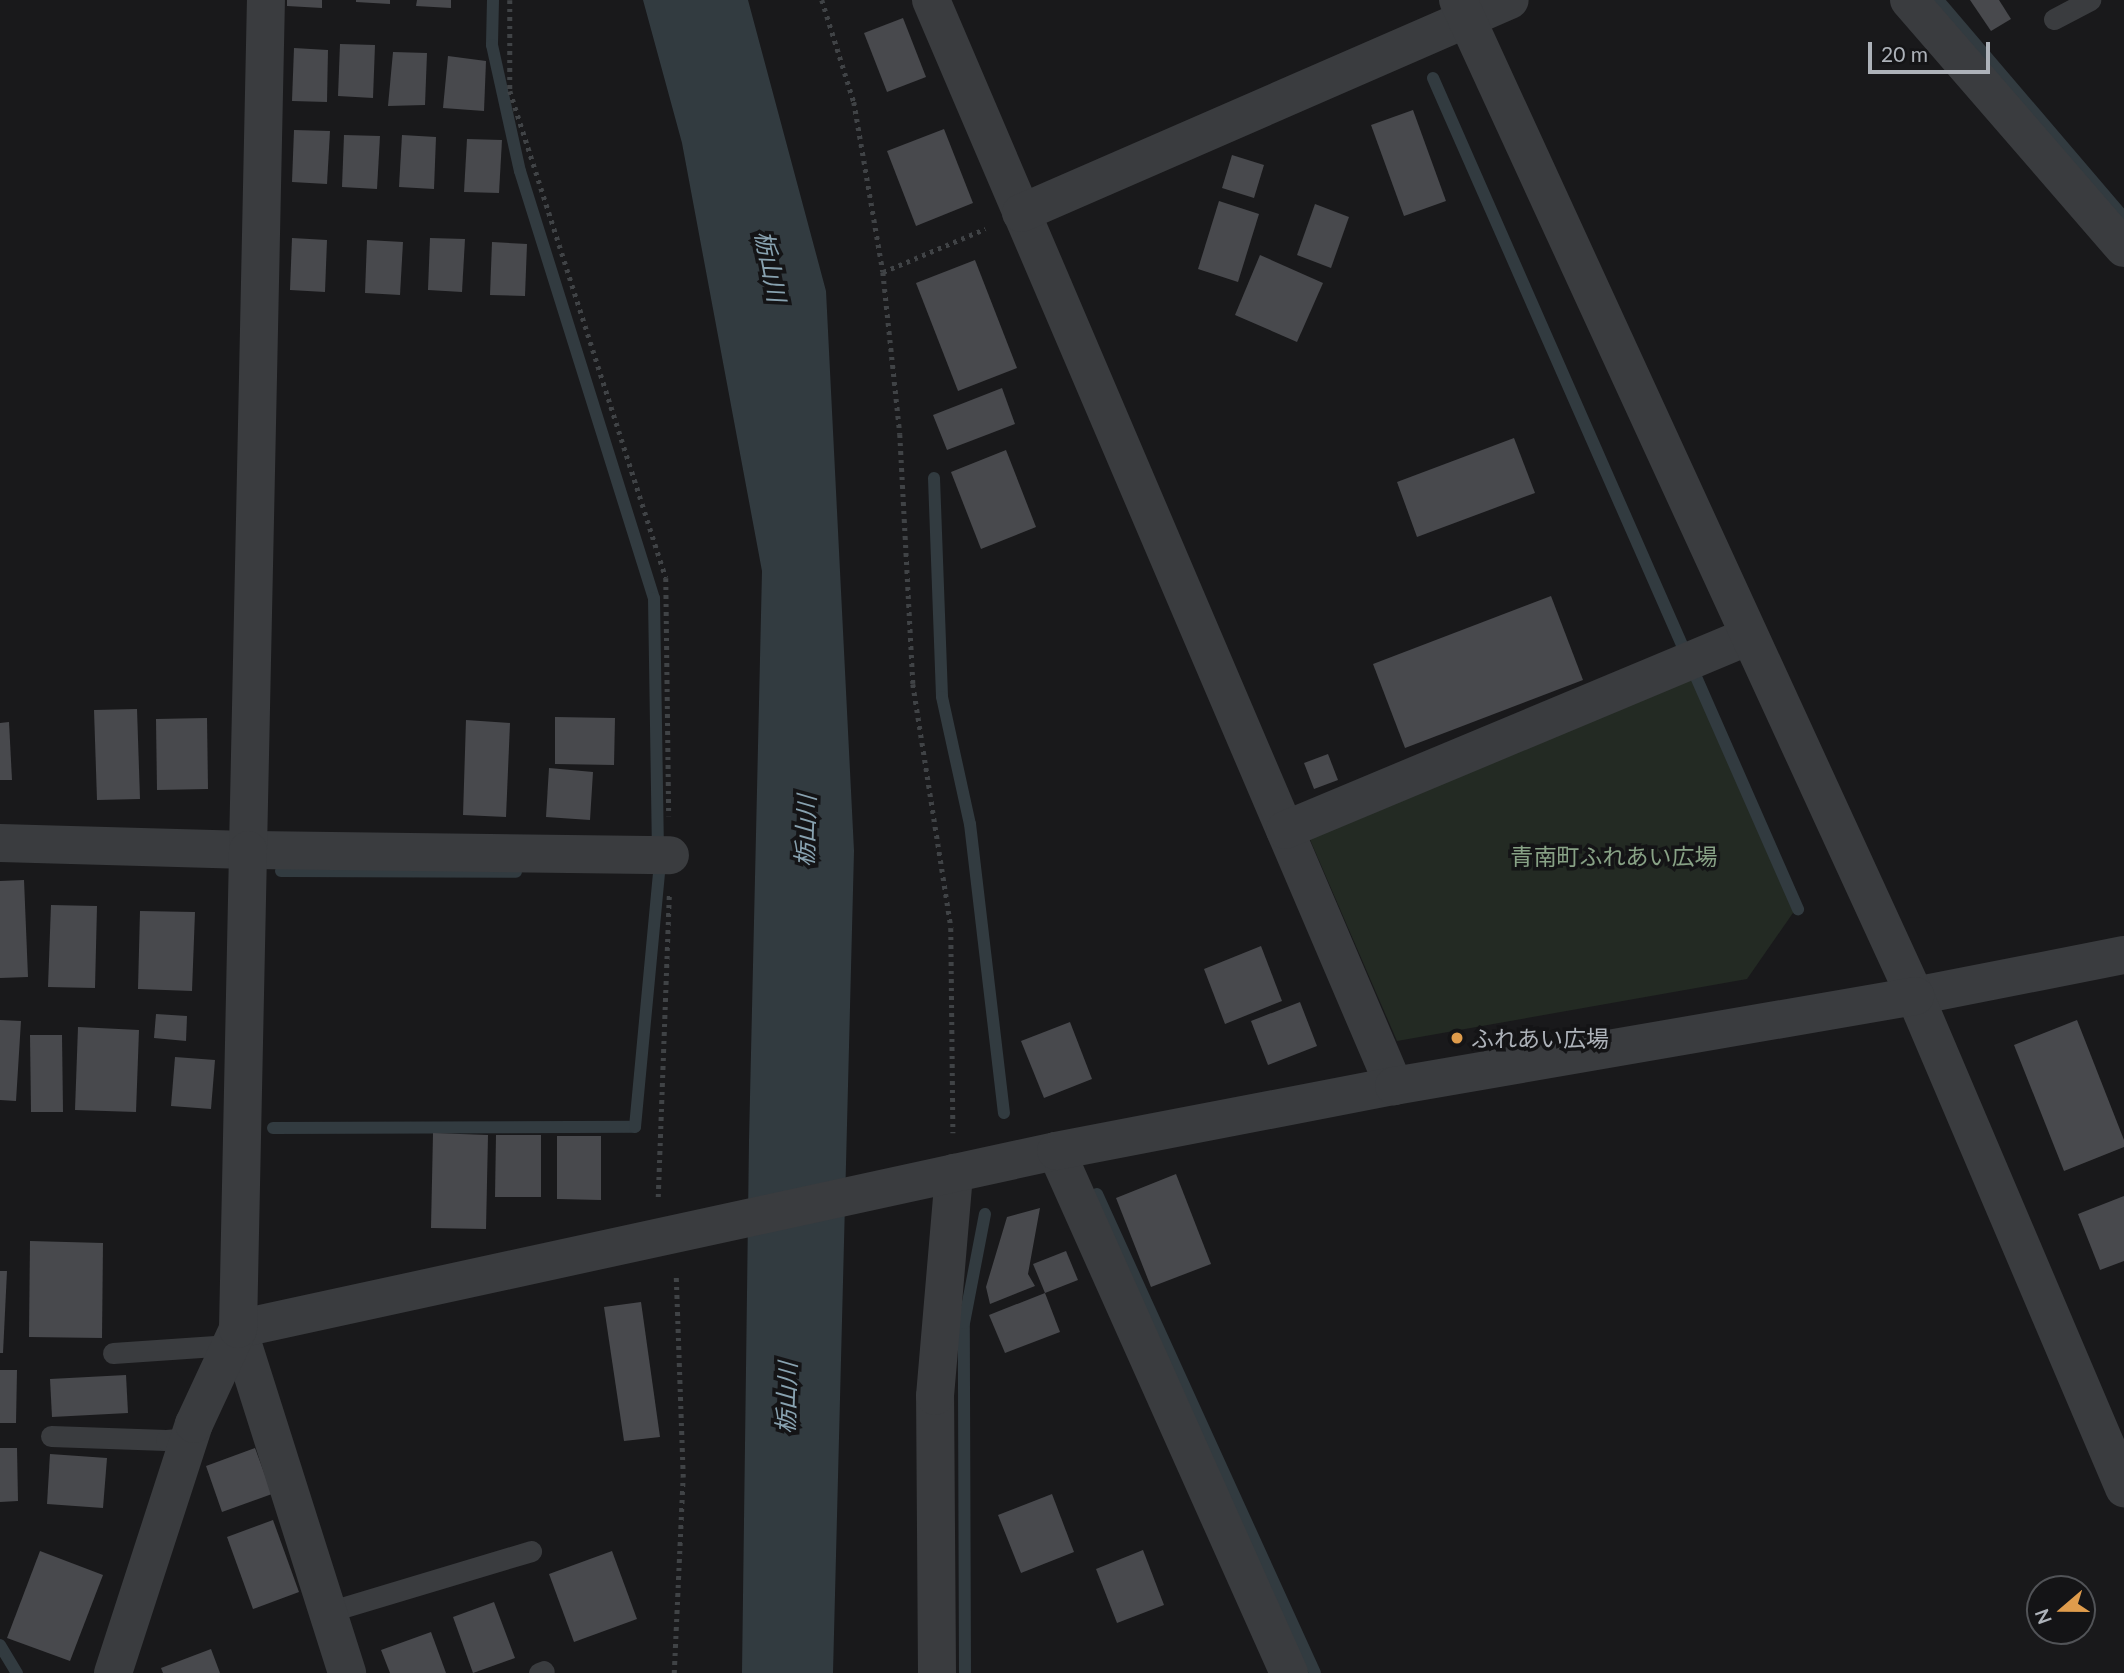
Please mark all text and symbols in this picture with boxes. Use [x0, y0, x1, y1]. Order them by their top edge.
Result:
scale bar [1872, 28, 1994, 72]
text: 20 m [1881, 41, 1928, 66]
water label: 栃山川 [750, 228, 792, 304]
water label: 栃山川 [789, 795, 821, 867]
park label: 青南町ふれあい広場 [1511, 842, 1717, 870]
place label: ふれあい広場 [1471, 1024, 1609, 1052]
marker: ふれあい広場 [1449, 1030, 1465, 1046]
water label: 栃山川 [770, 1362, 802, 1434]
north arrow [2026, 1575, 2096, 1645]
text: N [2029, 1606, 2056, 1627]

